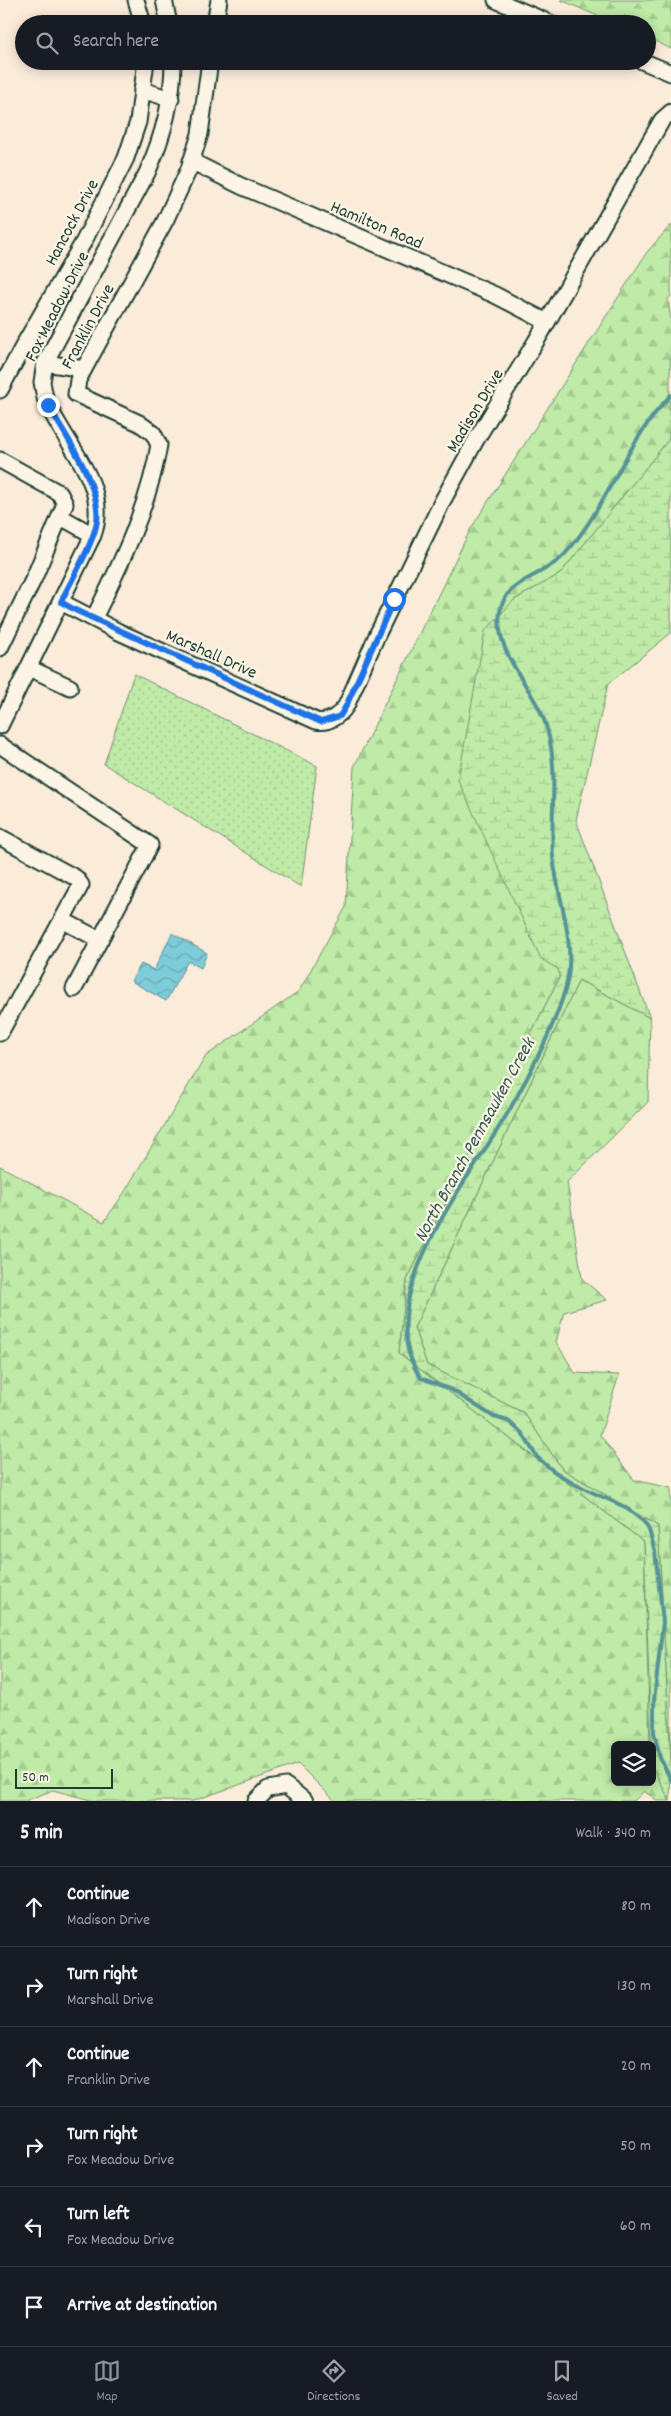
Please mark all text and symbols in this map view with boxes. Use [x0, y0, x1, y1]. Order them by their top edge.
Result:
search box [15, 15, 656, 70]
icon: search [33, 29, 61, 57]
text: Search here [73, 29, 159, 56]
street label: Hancock Drive [40, 175, 106, 271]
street label: Hamilton Road [326, 196, 426, 257]
street label: Fox Meadow Drive [20, 248, 97, 367]
street label: Franklin Drive [56, 280, 122, 374]
street label: Madison Drive [441, 365, 511, 458]
route end [37, 394, 60, 417]
route start [383, 588, 406, 611]
street label: Marshall Drive [161, 624, 261, 687]
water label: North Branch Pennsauken Creek [409, 1032, 545, 1248]
map controls [611, 1741, 656, 1786]
button: layers [611, 1741, 656, 1786]
scale bar [15, 1766, 112, 1789]
text: 50 m [22, 1768, 49, 1788]
text: 5 min [20, 1819, 63, 1849]
text: Walk · 340 m [576, 1822, 651, 1845]
text: Continue [67, 1882, 129, 1909]
icon: ahead [20, 1893, 48, 1921]
text: 80 m [621, 1895, 651, 1918]
text: Madison Drive [67, 1909, 150, 1932]
text: Turn right [67, 1962, 138, 1989]
icon: right [20, 1973, 48, 2001]
text: 130 m [617, 1975, 651, 1998]
text: Marshall Drive [67, 1989, 154, 2012]
text: Continue [67, 2042, 129, 2069]
icon: ahead [20, 2053, 48, 2081]
text: 20 m [621, 2055, 651, 2078]
text: Franklin Drive [67, 2069, 150, 2092]
text: Turn right [67, 2122, 138, 2149]
icon: right [20, 2133, 48, 2161]
text: 50 m [620, 2135, 651, 2158]
text: Fox Meadow Drive [67, 2149, 174, 2172]
text: Turn left [67, 2202, 130, 2229]
icon: left [20, 2213, 48, 2241]
text: 60 m [620, 2215, 651, 2238]
text: Fox Meadow Drive [67, 2229, 174, 2252]
icon: arrive [20, 2293, 48, 2321]
text: Arrive at destination [67, 2293, 217, 2320]
tab: Map [93, 2357, 121, 2407]
tab: Directions [307, 2357, 360, 2407]
tab: Saved [547, 2357, 578, 2407]

